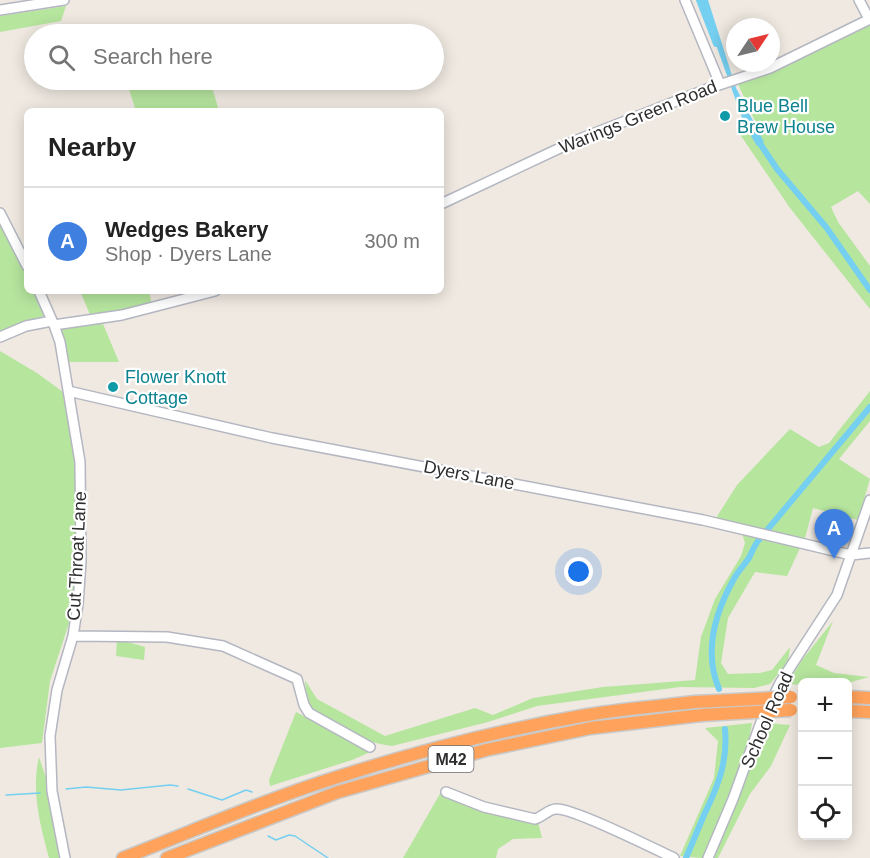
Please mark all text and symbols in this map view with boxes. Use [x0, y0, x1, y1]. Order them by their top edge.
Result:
north arrow [726, 18, 780, 72]
search box [24, 24, 444, 90]
icon: search [45, 41, 78, 74]
text: Search here [93, 44, 213, 69]
street label: Warings Green Road [556, 76, 720, 158]
place label: Blue Bell Brew House [737, 96, 835, 137]
marker: Blue Bell Brew House [718, 109, 732, 123]
text: Nearby [48, 132, 136, 162]
text: Wedges Bakery [105, 217, 268, 242]
text: A [60, 230, 75, 252]
text: 300 m [364, 230, 420, 252]
text: Shop · Dyers Lane [105, 243, 272, 265]
place label: Flower Knott Cottage [125, 367, 226, 408]
marker: Flower Knott Cottage [106, 380, 120, 394]
street label: Dyers Lane [422, 456, 516, 494]
street label: Cut Throat Lane [64, 491, 90, 621]
pin: A [814, 510, 854, 559]
your location [564, 557, 593, 586]
street label: School Road [737, 669, 797, 771]
map controls [798, 678, 852, 840]
button: + [798, 678, 852, 732]
button: − [798, 732, 852, 786]
road number: M42 [428, 746, 474, 772]
button: locate [798, 786, 852, 840]

